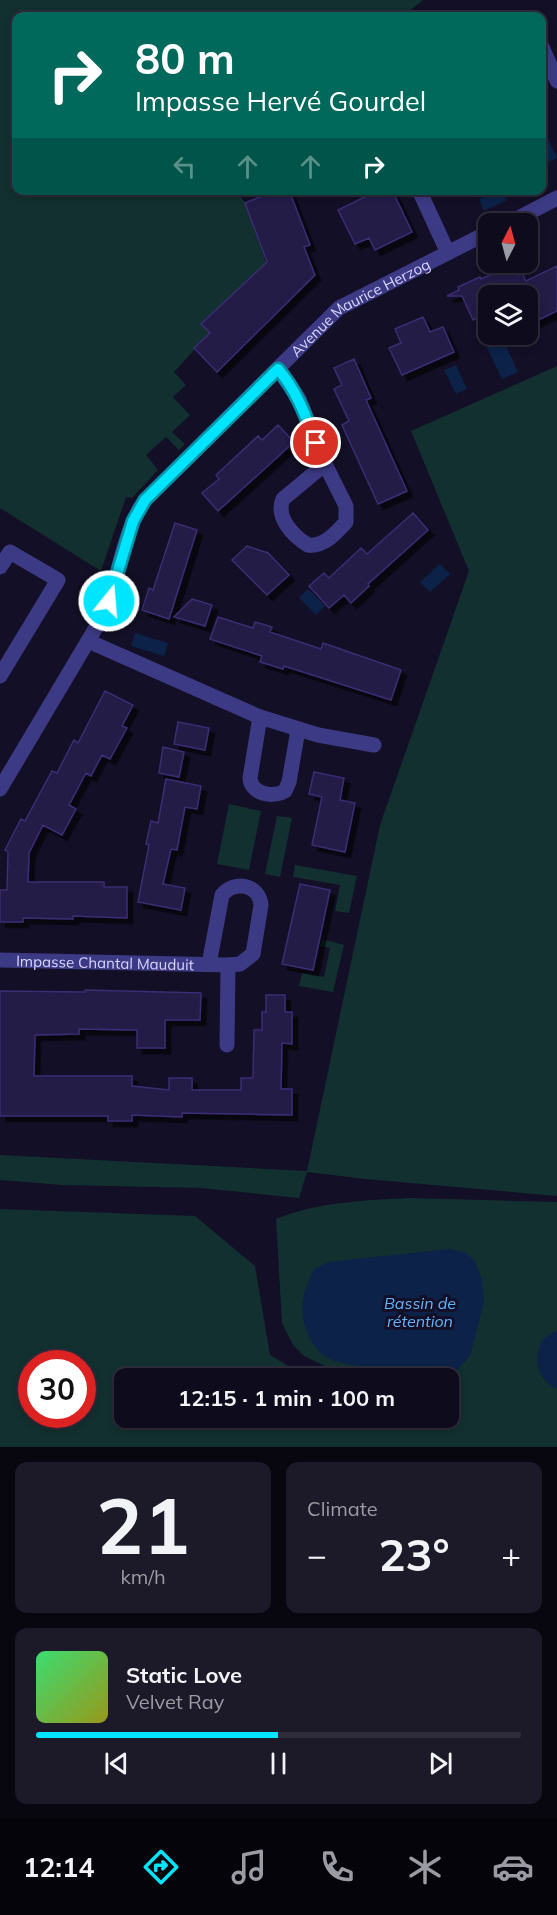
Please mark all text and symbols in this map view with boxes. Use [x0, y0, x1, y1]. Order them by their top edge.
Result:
text: 80 m [135, 32, 235, 85]
icon: right [36, 36, 114, 114]
text: Impasse Hervé Gourdel [135, 84, 426, 118]
icon: left [168, 150, 201, 183]
icon: ahead [231, 150, 264, 183]
icon: ahead [294, 150, 327, 183]
icon: right [357, 150, 390, 183]
north arrow [478, 213, 538, 273]
map controls [478, 213, 538, 345]
street label: Avenue Maurice Herzog [286, 254, 433, 360]
button: layers [478, 285, 538, 345]
pin [290, 417, 341, 468]
icon: arrive [299, 426, 332, 459]
position arrow [77, 569, 141, 633]
street label: Impasse Chantal Mauduit [16, 951, 194, 974]
water label: Bassin de rétention [384, 1293, 456, 1331]
speed limit sign: 30 [18, 1350, 96, 1428]
text: 12:15 · 1 min · 100 m [178, 1384, 395, 1412]
text: 21 [96, 1476, 190, 1574]
text: Climate [307, 1496, 378, 1521]
text: 23° [378, 1526, 450, 1582]
text: − [307, 1534, 327, 1575]
text: + [501, 1534, 521, 1575]
text: km/h [120, 1564, 166, 1589]
text: Static Love [126, 1661, 242, 1689]
text: Velvet Ray [126, 1689, 224, 1714]
icon: previous [100, 1747, 133, 1780]
icon: pause [262, 1747, 295, 1780]
icon: next [424, 1747, 457, 1780]
icon: directions [140, 1846, 182, 1888]
icon: music [228, 1846, 270, 1888]
icon: phone [316, 1846, 358, 1888]
icon: climate [404, 1846, 446, 1888]
icon: car [492, 1846, 534, 1888]
text: 12:14 [23, 1850, 94, 1884]

